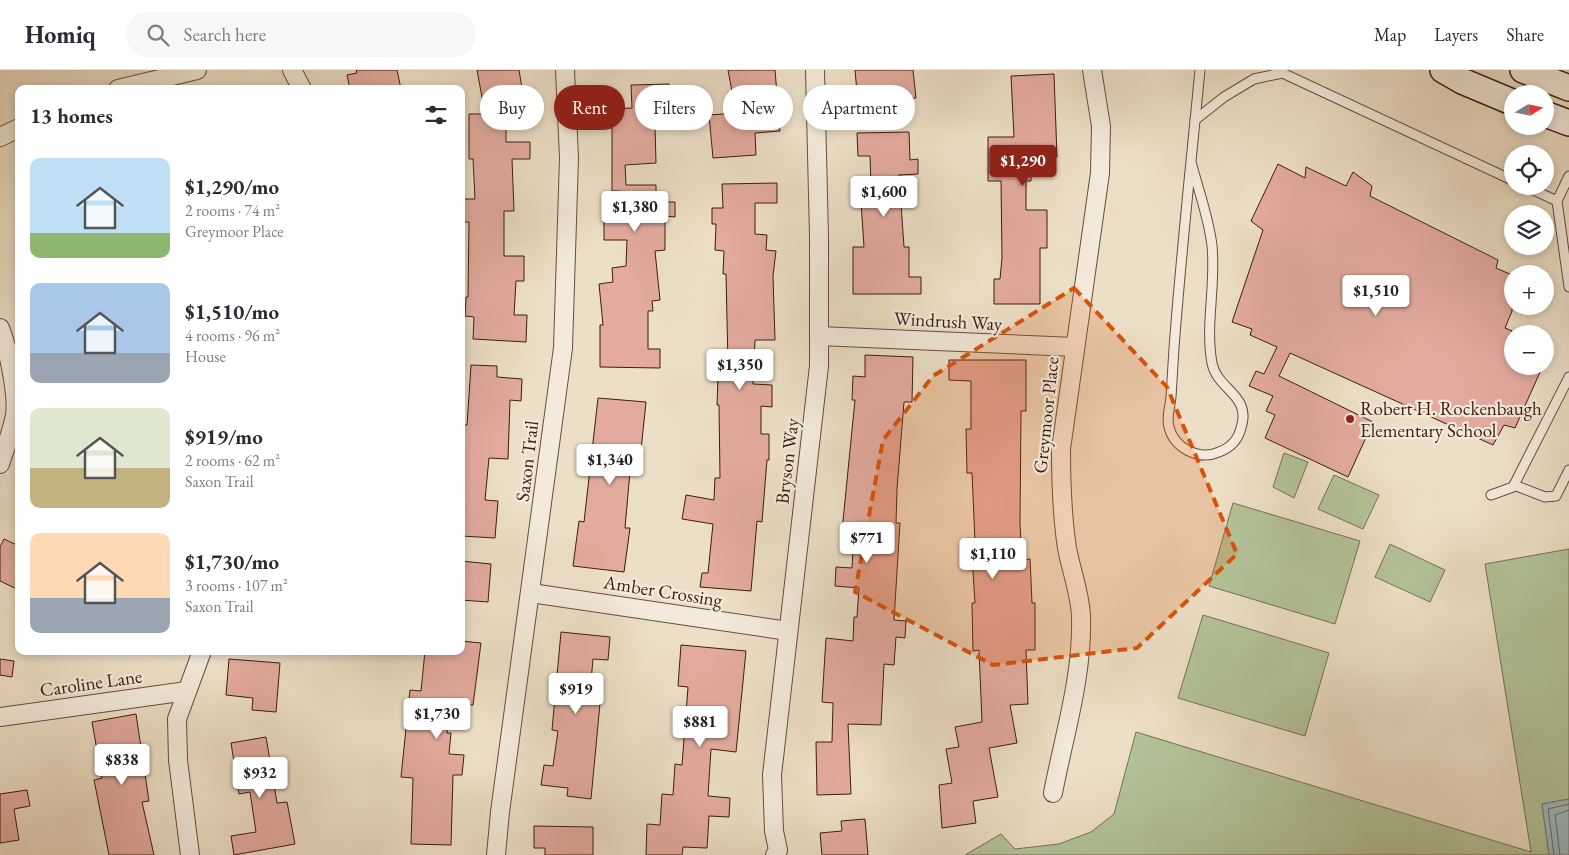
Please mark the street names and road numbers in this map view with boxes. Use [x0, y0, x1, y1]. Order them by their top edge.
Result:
street label: Windrush Way [893, 306, 1004, 336]
street label: Greymoor Place [1027, 355, 1065, 475]
street label: Bryson Way [769, 416, 805, 505]
street label: Saxon Trail [510, 419, 544, 503]
street label: Amber Crossing [601, 569, 725, 613]
street label: Caroline Lane [38, 663, 144, 703]

